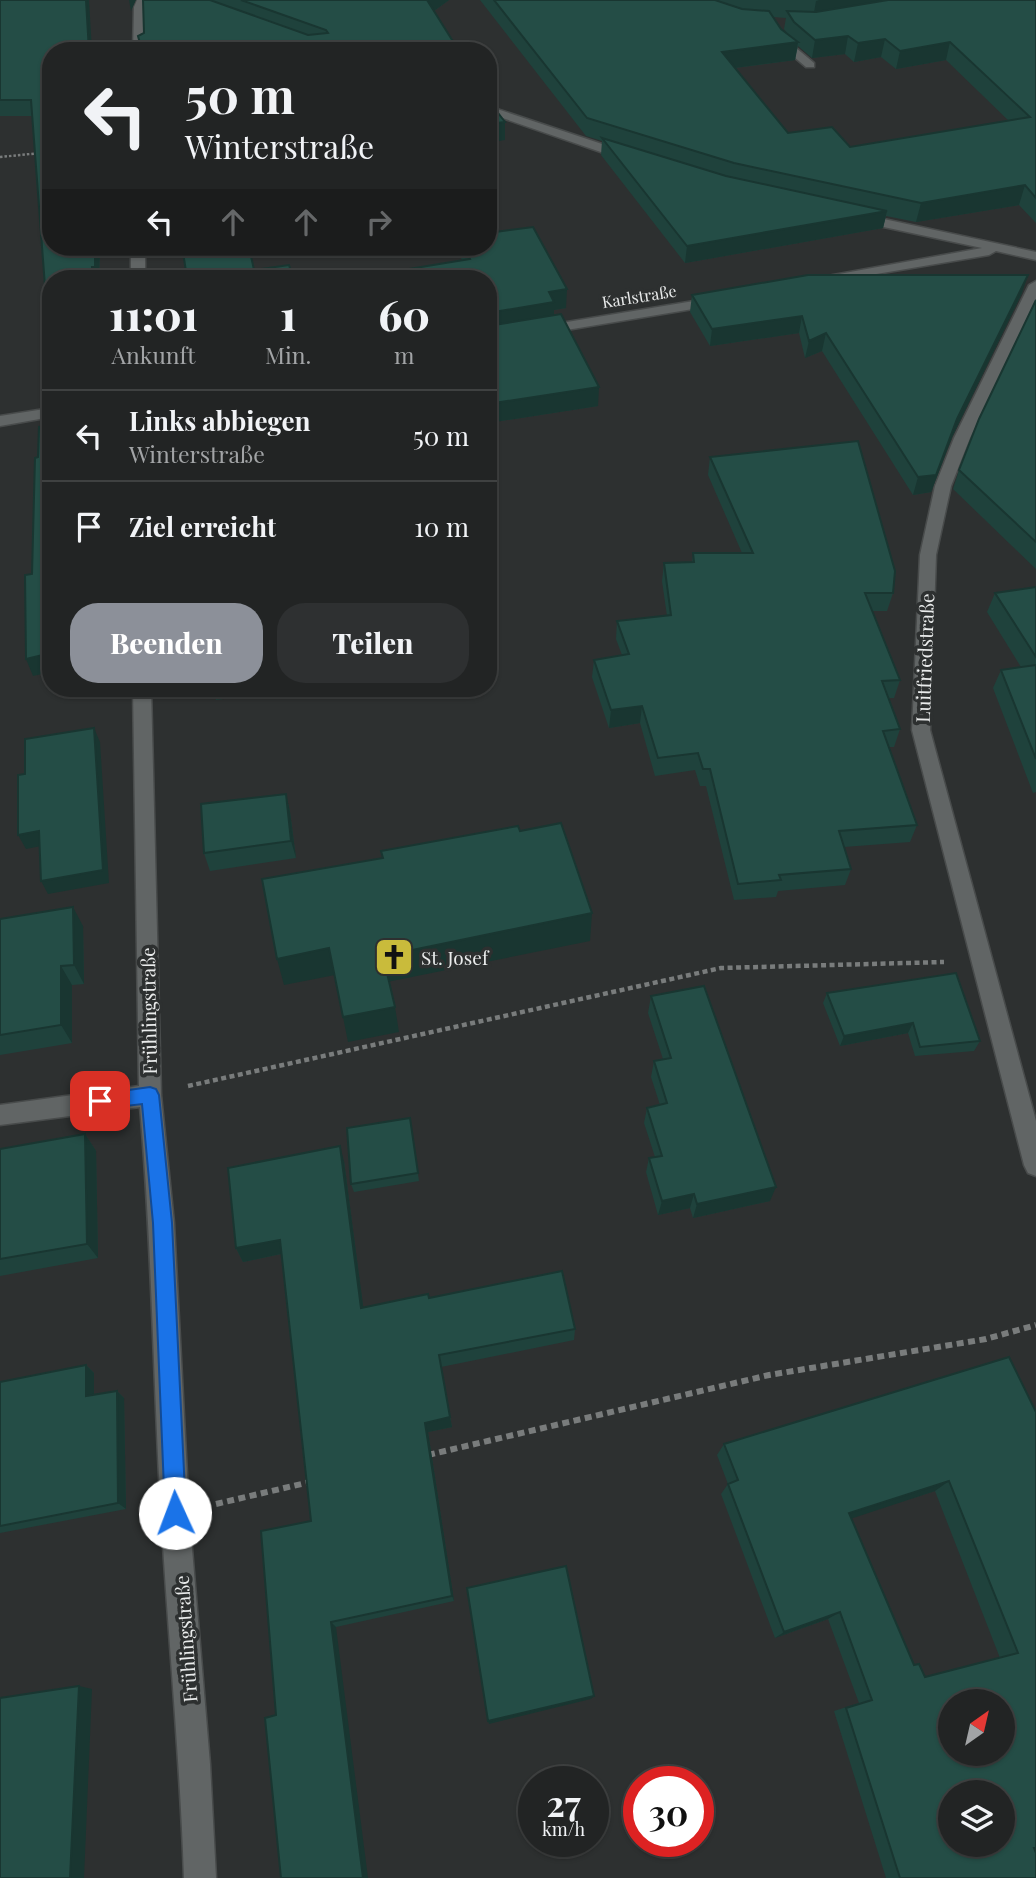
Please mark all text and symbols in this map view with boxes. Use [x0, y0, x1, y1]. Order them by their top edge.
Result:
text: 50 m [185, 61, 295, 126]
icon: left [70, 70, 161, 161]
text: Winterstraße [185, 124, 374, 167]
icon: left [141, 203, 179, 241]
icon: ahead [214, 203, 252, 241]
icon: ahead [287, 203, 325, 241]
icon: right [360, 203, 398, 241]
street label: Karlstraße [600, 280, 678, 312]
text: 11:01 [109, 286, 198, 342]
text: 1 [280, 286, 296, 342]
text: 60 [378, 286, 430, 342]
text: Ankunft [112, 339, 195, 370]
text: Min. [265, 339, 311, 370]
text: m [394, 339, 414, 370]
text: Links abbiegen [129, 403, 310, 438]
icon: left [70, 417, 108, 455]
text: 50 m [413, 418, 469, 453]
text: Winterstraße [129, 438, 265, 469]
icon: arrive [70, 508, 108, 546]
text: Ziel erreicht [129, 509, 276, 544]
text: 10 m [414, 509, 469, 544]
street label: Luitfriedstraße [909, 593, 939, 723]
button: Beenden [70, 603, 263, 683]
button: Teilen [277, 603, 469, 683]
church icon: St. Josef [373, 936, 415, 978]
place label: St. Josef [421, 944, 490, 970]
street label: Frühlingstraße [134, 947, 162, 1075]
pin [70, 1071, 130, 1131]
icon: arrive [81, 1082, 119, 1120]
position arrow [138, 1476, 212, 1550]
street label: Frühlingstraße [168, 1575, 202, 1703]
north arrow [938, 1689, 1015, 1766]
map controls [938, 1689, 1015, 1857]
speed limit sign: 30 [623, 1766, 714, 1857]
text: 27 [546, 1779, 581, 1826]
button: layers [938, 1780, 1015, 1857]
text: km/h [542, 1817, 585, 1841]

